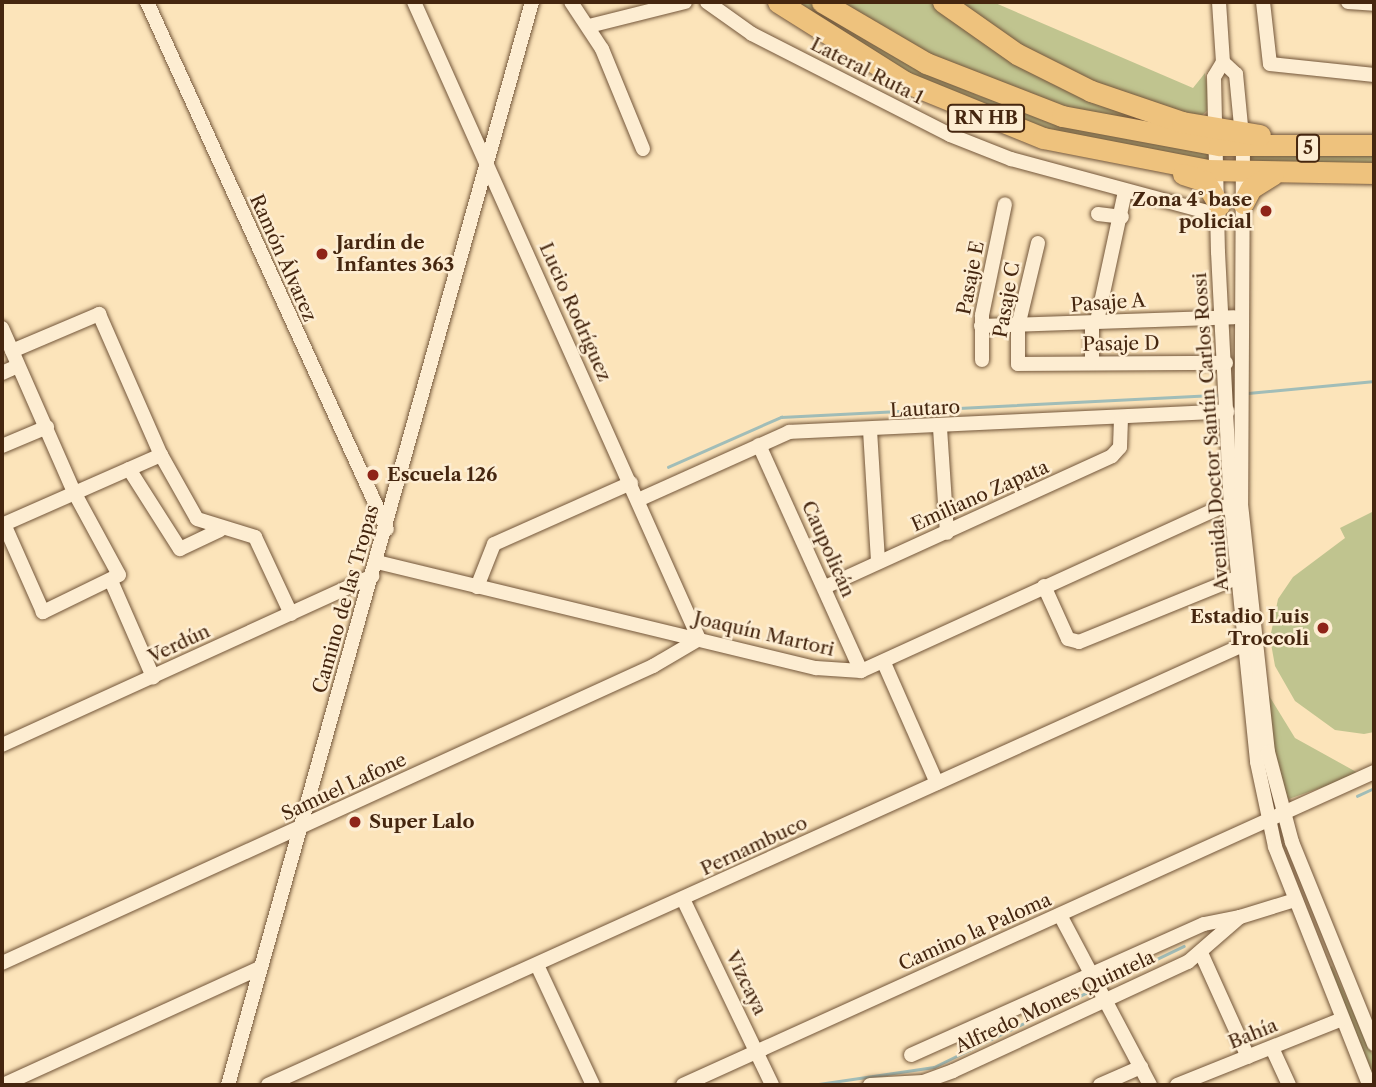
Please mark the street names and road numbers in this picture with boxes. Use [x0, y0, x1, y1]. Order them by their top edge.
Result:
street label: Lateral Ruta 1 [807, 33, 927, 109]
road number: RN HB [946, 104, 1026, 132]
road number: 5 [1296, 134, 1320, 162]
street label: Ramón Álvarez [245, 190, 321, 326]
street label: Lucio Rodríguez [534, 239, 616, 385]
street label: Pasaje E [953, 239, 989, 317]
street label: Pasaje C [989, 260, 1025, 340]
street label: Avenida Doctor Santín Carlos Rossi [1188, 272, 1234, 592]
street label: Pasaje A [1069, 289, 1147, 317]
street label: Pasaje D [1082, 332, 1160, 356]
street label: Lautaro [889, 396, 961, 422]
street label: Emiliano Zapata [908, 455, 1052, 537]
street label: Caupolicán [797, 497, 859, 601]
street label: Camino de las Tropas [308, 502, 384, 696]
street label: Joaquín Martori [692, 607, 836, 661]
street label: Verdún [145, 620, 213, 668]
street label: Samuel Lafone [278, 748, 410, 826]
street label: Pernambuco [697, 811, 811, 881]
street label: Camino la Paloma [895, 888, 1055, 976]
street label: Alfredo Mones Quintela [952, 946, 1158, 1058]
street label: Vizcaya [721, 947, 771, 1019]
street label: Bahía [1225, 1014, 1281, 1054]

